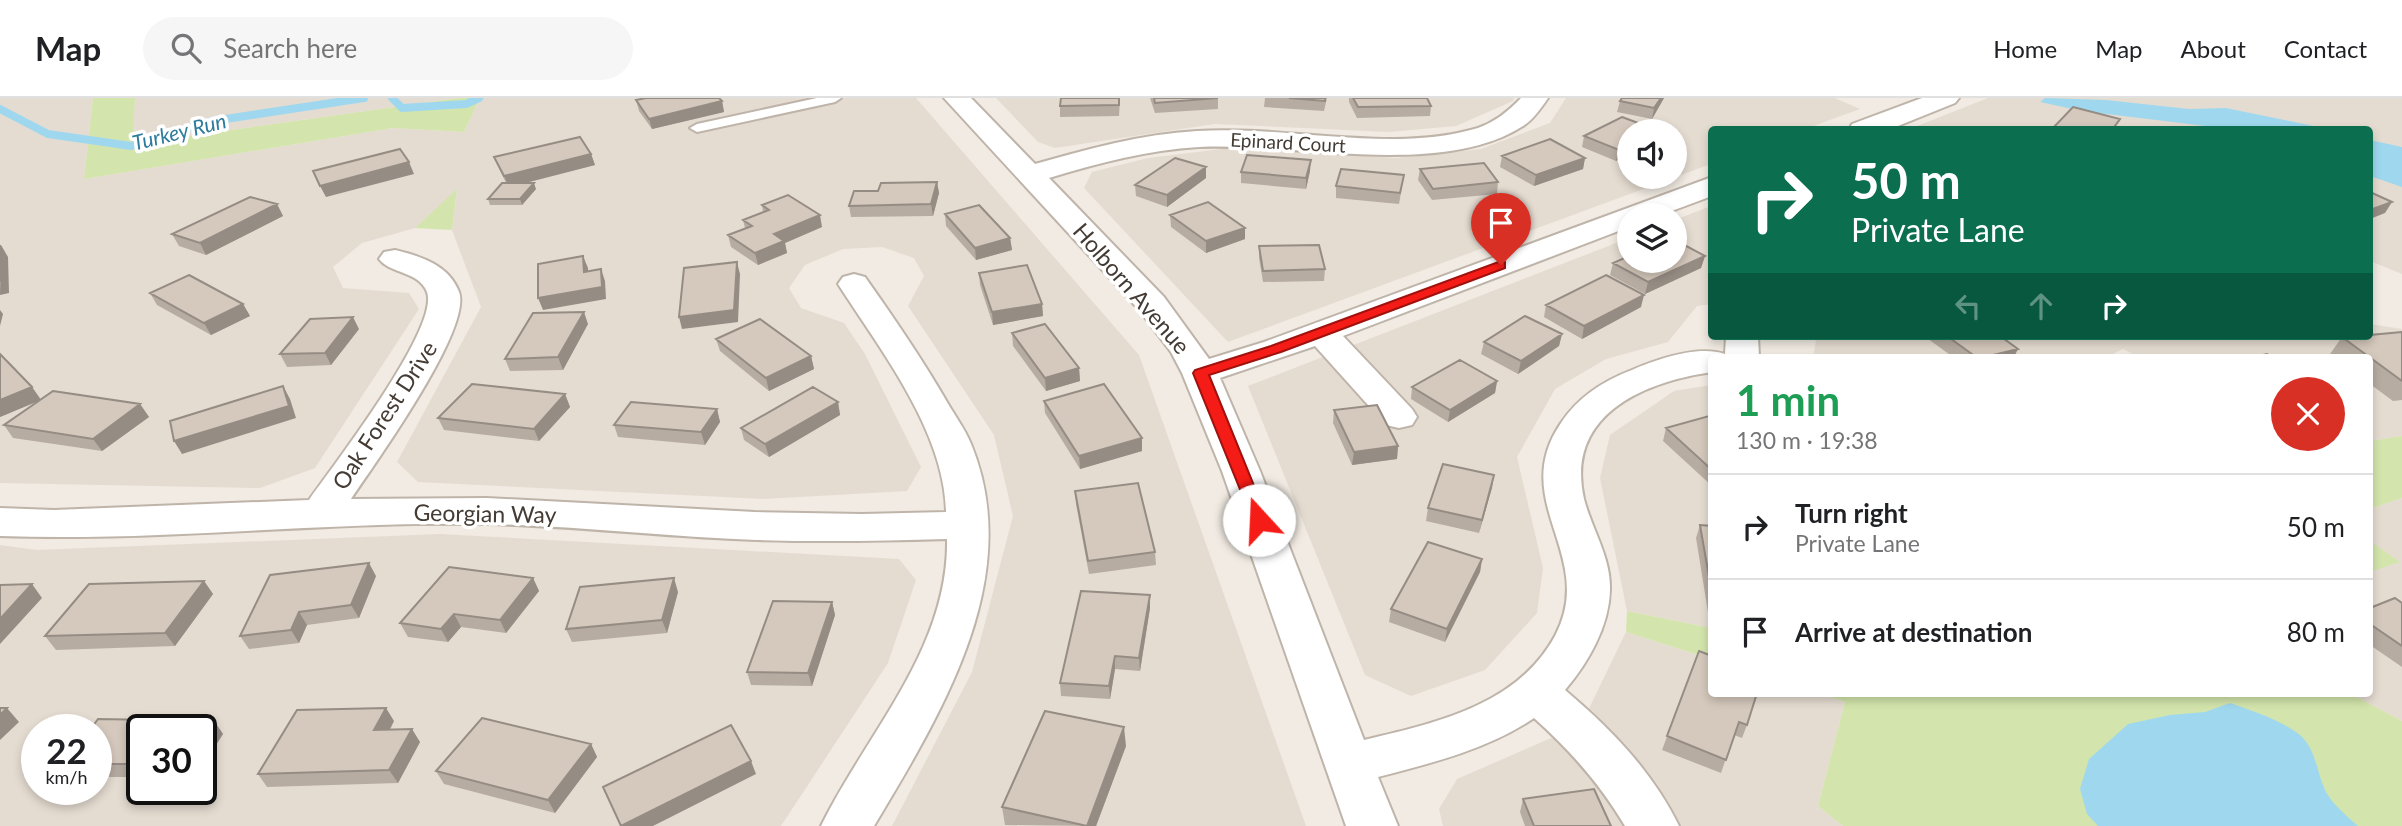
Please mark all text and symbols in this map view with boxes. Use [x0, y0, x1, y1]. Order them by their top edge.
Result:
search box [143, 17, 633, 80]
text: Map [35, 28, 101, 68]
icon: search [167, 29, 205, 67]
text: Search here [223, 32, 357, 64]
text: Home [1993, 34, 2057, 63]
text: Map [2095, 34, 2143, 63]
text: About [2181, 34, 2246, 63]
text: Contact [2284, 34, 2367, 63]
water label: Turkey Run [129, 107, 229, 155]
map controls [1617, 119, 1687, 273]
button: sound [1617, 119, 1687, 189]
street label: Epinard Court [1230, 127, 1347, 157]
text: 50 m [1851, 151, 1961, 209]
icon: right [1736, 154, 1827, 245]
pin [1471, 193, 1531, 265]
button: layers [1617, 203, 1687, 273]
icon: arrive [1482, 204, 1520, 242]
text: Private Lane [1851, 210, 2025, 249]
street label: Holborn Avenue [1068, 217, 1196, 359]
icon: left [1949, 287, 1987, 325]
icon: ahead [2022, 287, 2060, 325]
icon: right [2095, 287, 2133, 325]
street label: Oak Forest Drive [326, 336, 442, 494]
text: 1 min [1736, 375, 1840, 425]
button: close [2271, 377, 2345, 451]
text: 130 m · 19:38 [1736, 426, 1878, 454]
position arrow [1222, 483, 1296, 557]
text: Turn right [1795, 497, 1908, 529]
street label: Georgian Way [413, 498, 557, 528]
icon: right [1736, 508, 1774, 546]
text: 50 m [2287, 511, 2345, 543]
text: Private Lane [1795, 529, 1920, 557]
icon: arrive [1736, 613, 1774, 651]
text: Arrive at destination [1795, 616, 2032, 648]
text: 80 m [2287, 616, 2345, 648]
speed limit sign: 30 [126, 714, 217, 805]
text: 22 [46, 729, 87, 771]
text: km/h [45, 766, 88, 788]

